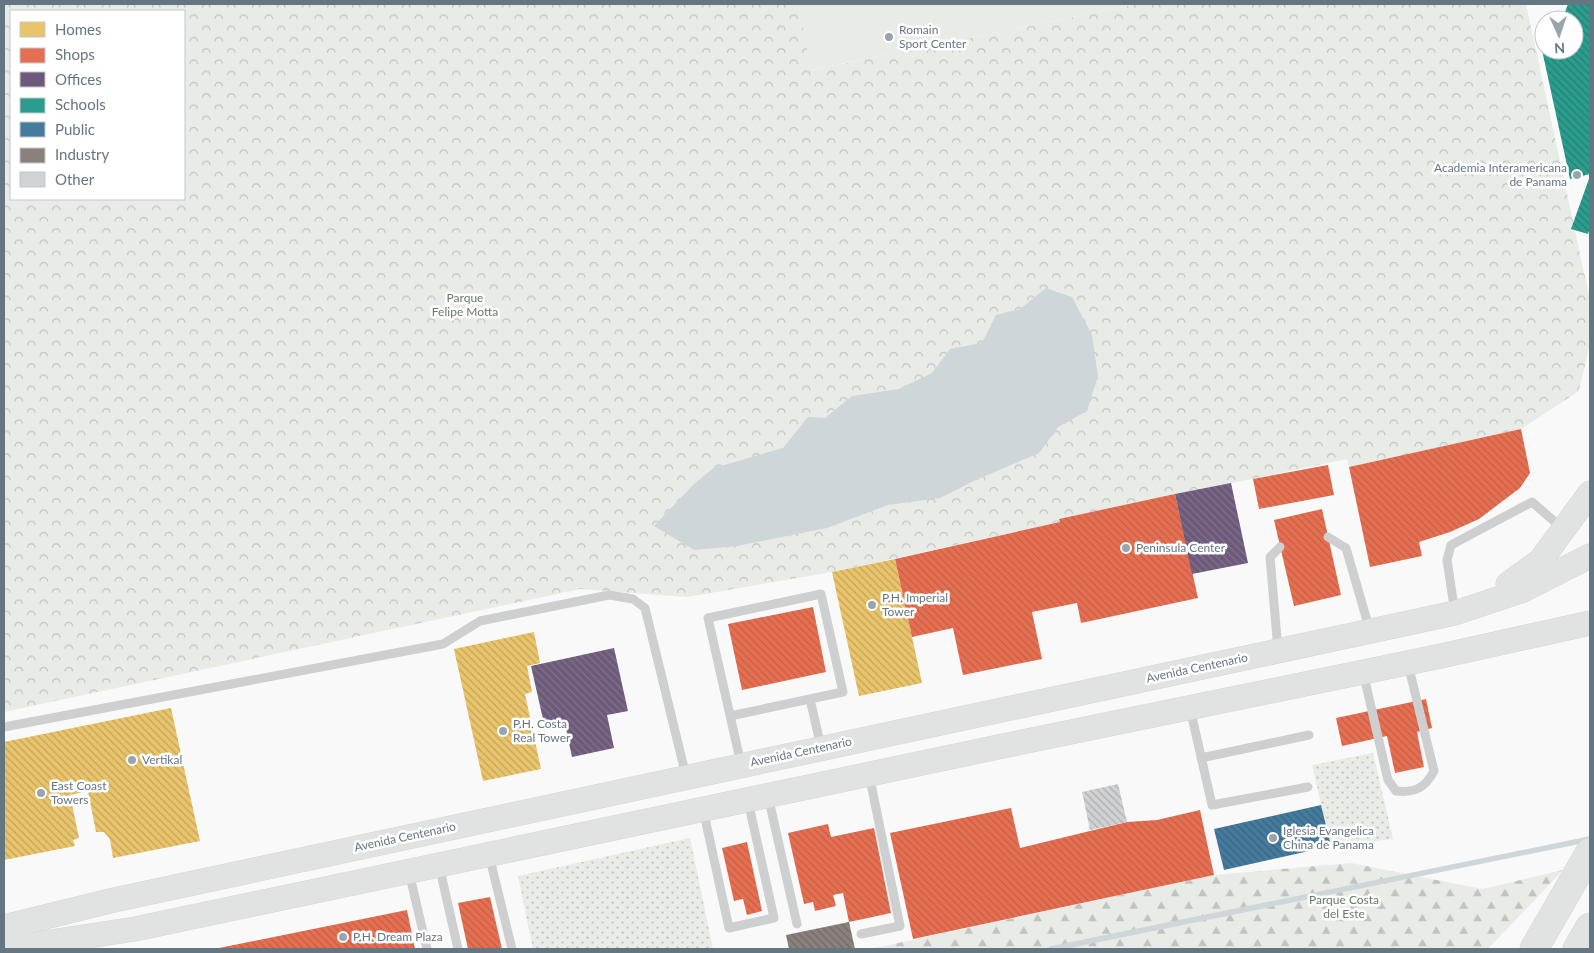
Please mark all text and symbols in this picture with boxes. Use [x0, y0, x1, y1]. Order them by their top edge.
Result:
legend [10, 10, 185, 200]
north arrow [1534, 10, 1584, 60]
text: Homes [55, 20, 101, 38]
place label: Romain Sport Center [899, 22, 967, 51]
marker: Romain Sport Center [883, 31, 895, 43]
text: N [1554, 40, 1566, 57]
text: Shops [55, 45, 95, 63]
text: Offices [55, 70, 102, 88]
text: Schools [55, 95, 106, 113]
text: Public [55, 120, 95, 138]
text: Industry [55, 145, 110, 163]
place label: Academia Interamericana de Panama [1434, 160, 1567, 189]
marker: Academia Interamericana de Panama [1571, 169, 1583, 181]
text: Other [55, 170, 95, 188]
park label: Parque Felipe Motta [432, 290, 498, 319]
place label: Peninsula Center [1136, 540, 1226, 555]
marker: Peninsula Center [1120, 542, 1132, 554]
place label: P.H. Imperial Tower [882, 590, 948, 619]
marker: P.H. Imperial Tower [866, 599, 878, 611]
street label: Avenida Centenario [1145, 649, 1249, 686]
place label: P.H. Costa Real Tower [513, 716, 571, 745]
marker: P.H. Costa Real Tower [497, 725, 509, 737]
street label: Avenida Centenario [749, 733, 853, 770]
place label: Vertikal [142, 752, 182, 767]
marker: Vertikal [126, 754, 138, 766]
place label: East Coast Towers [51, 778, 107, 807]
marker: East Coast Towers [35, 787, 47, 799]
street label: Avenida Centenario [353, 818, 457, 855]
place label: Iglesia Evangelica China de Panama [1283, 823, 1374, 852]
marker: Iglesia Evangelica China de Panama [1267, 832, 1279, 844]
park label: Parque Costa del Este [1309, 892, 1379, 921]
place label: P.H. Dream Plaza [353, 929, 443, 944]
marker: P.H. Dream Plaza [337, 931, 349, 943]

